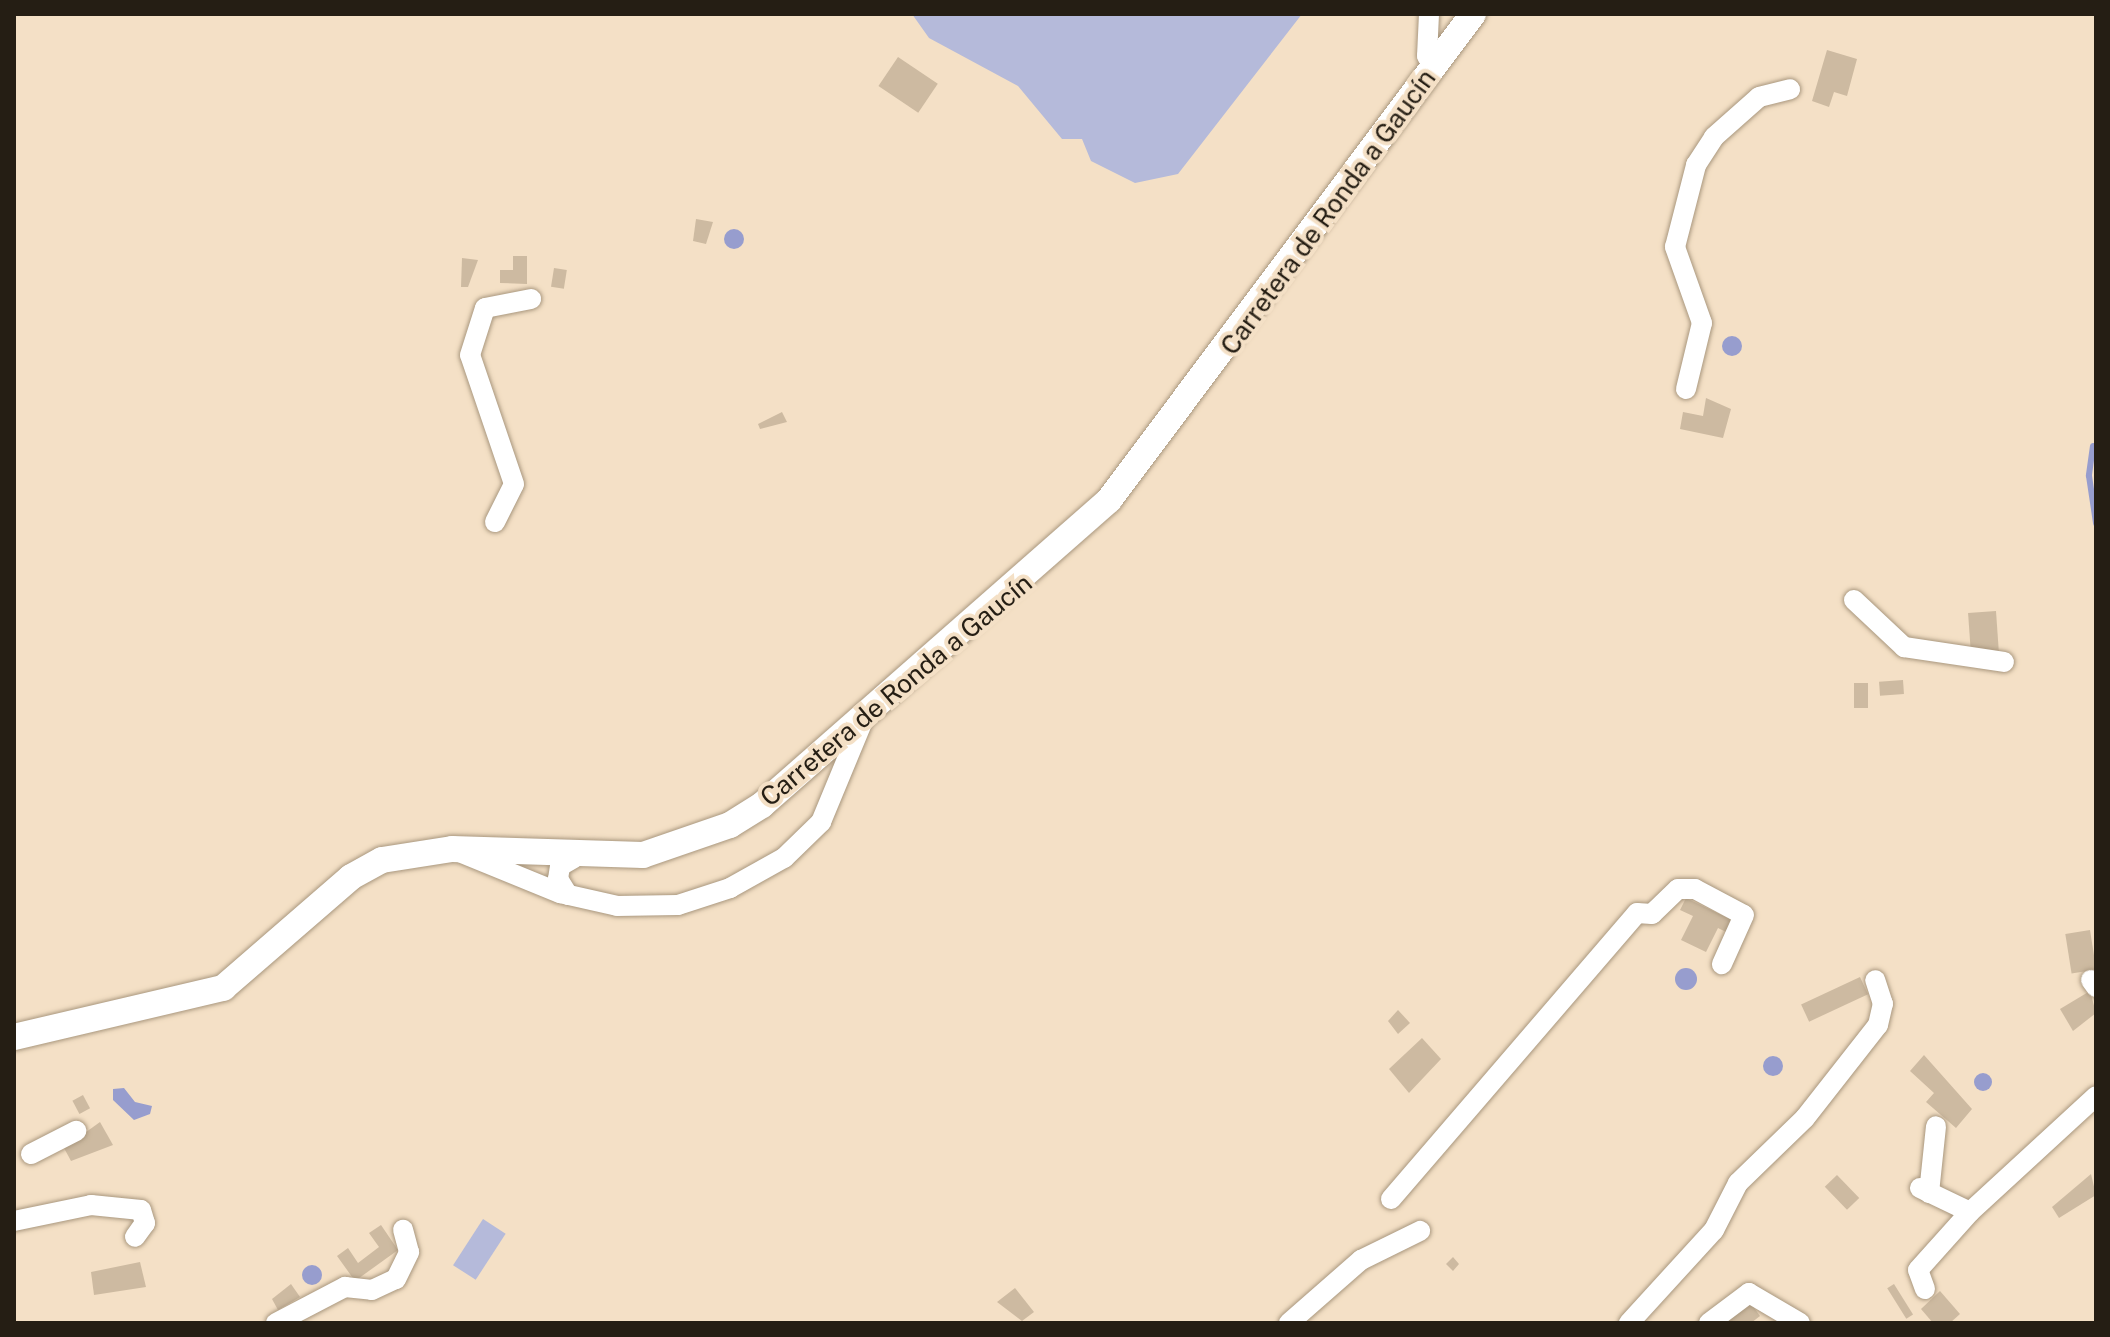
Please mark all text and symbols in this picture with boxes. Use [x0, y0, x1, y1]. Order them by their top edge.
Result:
street label: Carretera de Ronda a Gaucín [1214, 63, 1442, 361]
street label: Carretera de Ronda a Gaucín [754, 567, 1038, 813]

